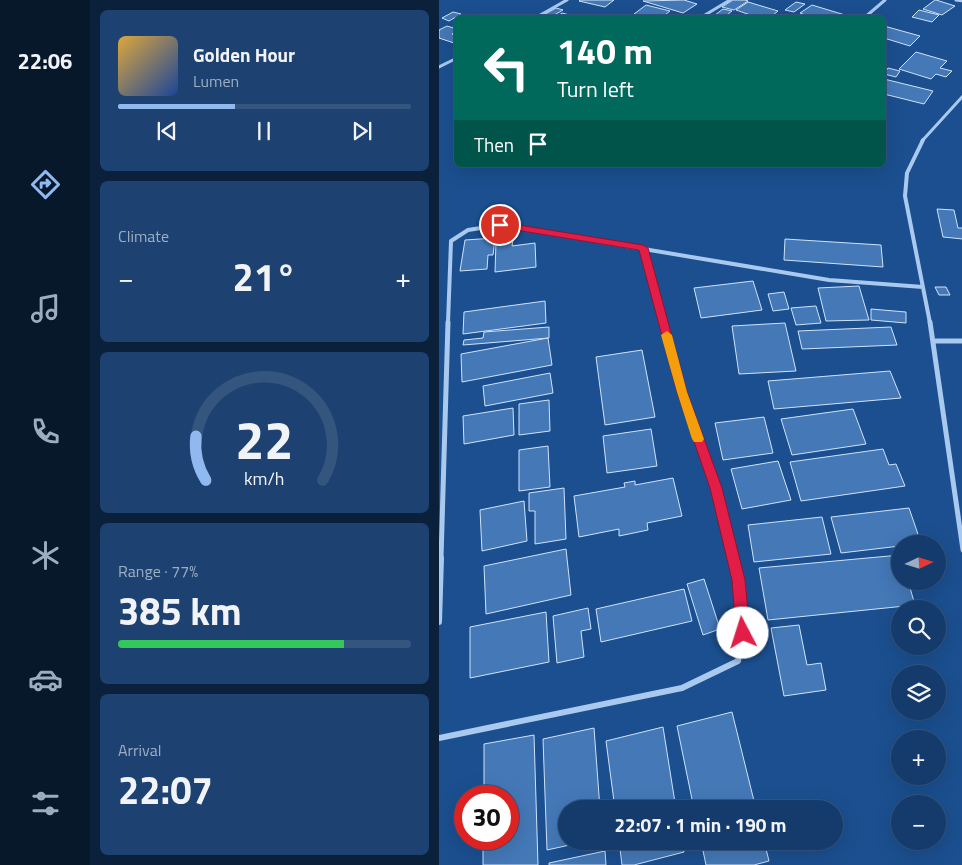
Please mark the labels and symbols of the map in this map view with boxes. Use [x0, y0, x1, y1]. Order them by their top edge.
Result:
pin [479, 204, 521, 246]
north arrow [891, 535, 947, 590]
position arrow [716, 606, 768, 658]
speed limit sign: 30 [454, 785, 519, 850]

